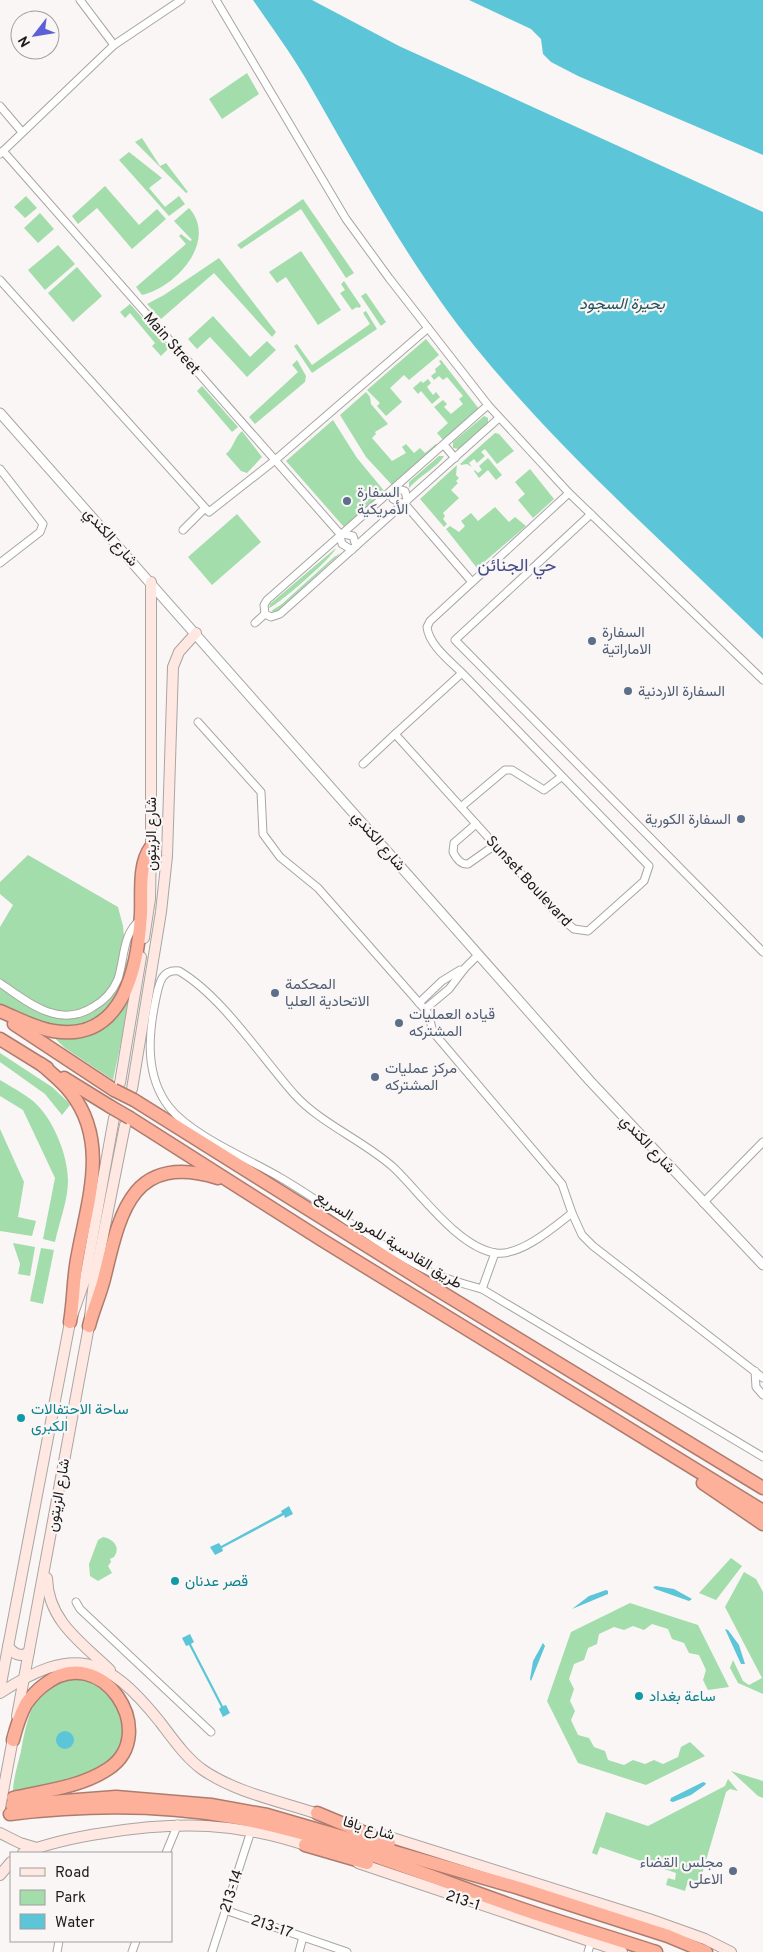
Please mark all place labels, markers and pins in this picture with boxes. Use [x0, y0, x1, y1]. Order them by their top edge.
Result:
place label: السفارة الأمريكية [357, 484, 408, 520]
marker: السفارة الأمريكية [341, 495, 353, 507]
place label: السفارة الاماراتية [602, 624, 651, 660]
marker: السفارة الاماراتية [586, 635, 598, 647]
place label: السفارة الاردنية [638, 683, 725, 702]
marker: السفارة الاردنية [622, 685, 634, 697]
place label: السفارة الكورية [645, 811, 731, 830]
marker: السفارة الكورية [735, 813, 747, 825]
place label: المحكمة الاتحادية العليا [285, 976, 369, 1012]
marker: المحكمة الاتحادية العليا [269, 987, 281, 999]
place label: قياده العمليات المشتركه [409, 1006, 495, 1042]
marker: قياده العمليات المشتركه [393, 1017, 405, 1029]
place label: مركز عمليات المشتركه [385, 1060, 457, 1096]
marker: مركز عمليات المشتركه [369, 1071, 381, 1083]
place label: ساحة الاحتفالات الكبرى [31, 1401, 129, 1437]
marker: ساحة الاحتفالات الكبرى [15, 1412, 27, 1424]
place label: قصر عدنان [185, 1573, 248, 1592]
marker: قصر عدنان [169, 1575, 181, 1587]
place label: ساعة بغداد [649, 1688, 716, 1707]
marker: ساعة بغداد [633, 1690, 645, 1702]
place label: مجلس القضاء الاعلى [640, 1854, 723, 1890]
marker: مجلس القضاء الاعلى [727, 1865, 739, 1877]

